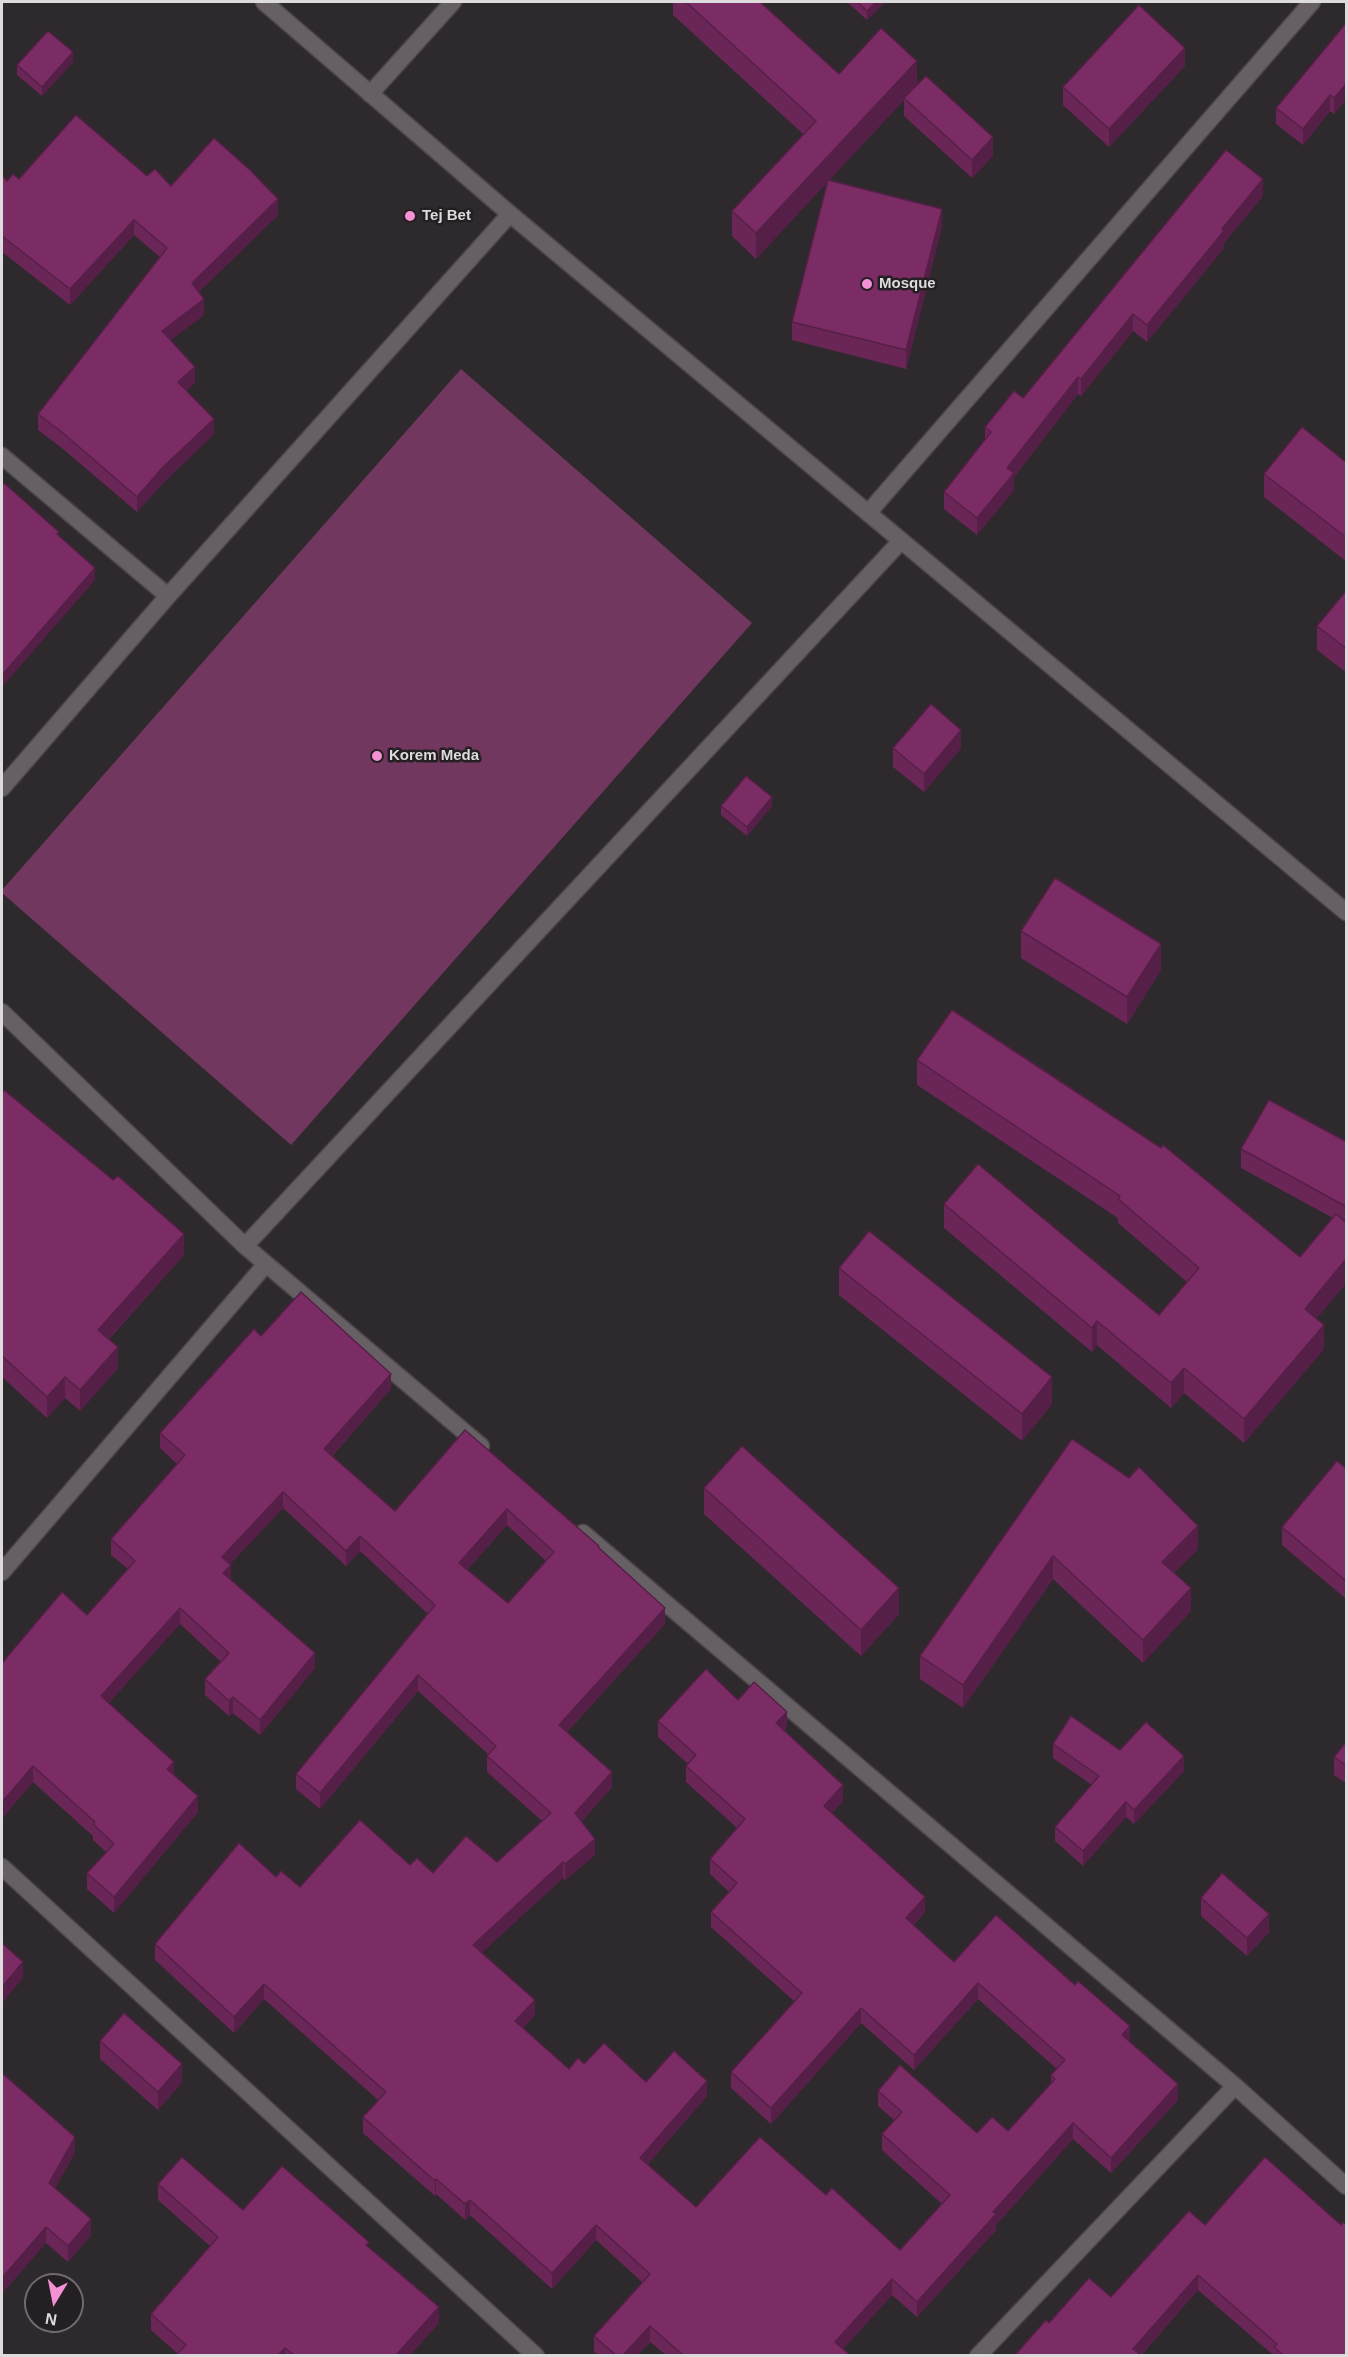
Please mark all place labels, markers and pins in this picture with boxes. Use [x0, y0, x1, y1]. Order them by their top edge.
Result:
place label: Tej Bet [422, 207, 471, 225]
marker: Tej Bet [403, 209, 417, 223]
place label: Mosque [879, 275, 936, 293]
marker: Mosque [860, 277, 874, 291]
place label: Korem Meda [389, 747, 479, 765]
marker: Korem Meda [370, 749, 384, 763]

